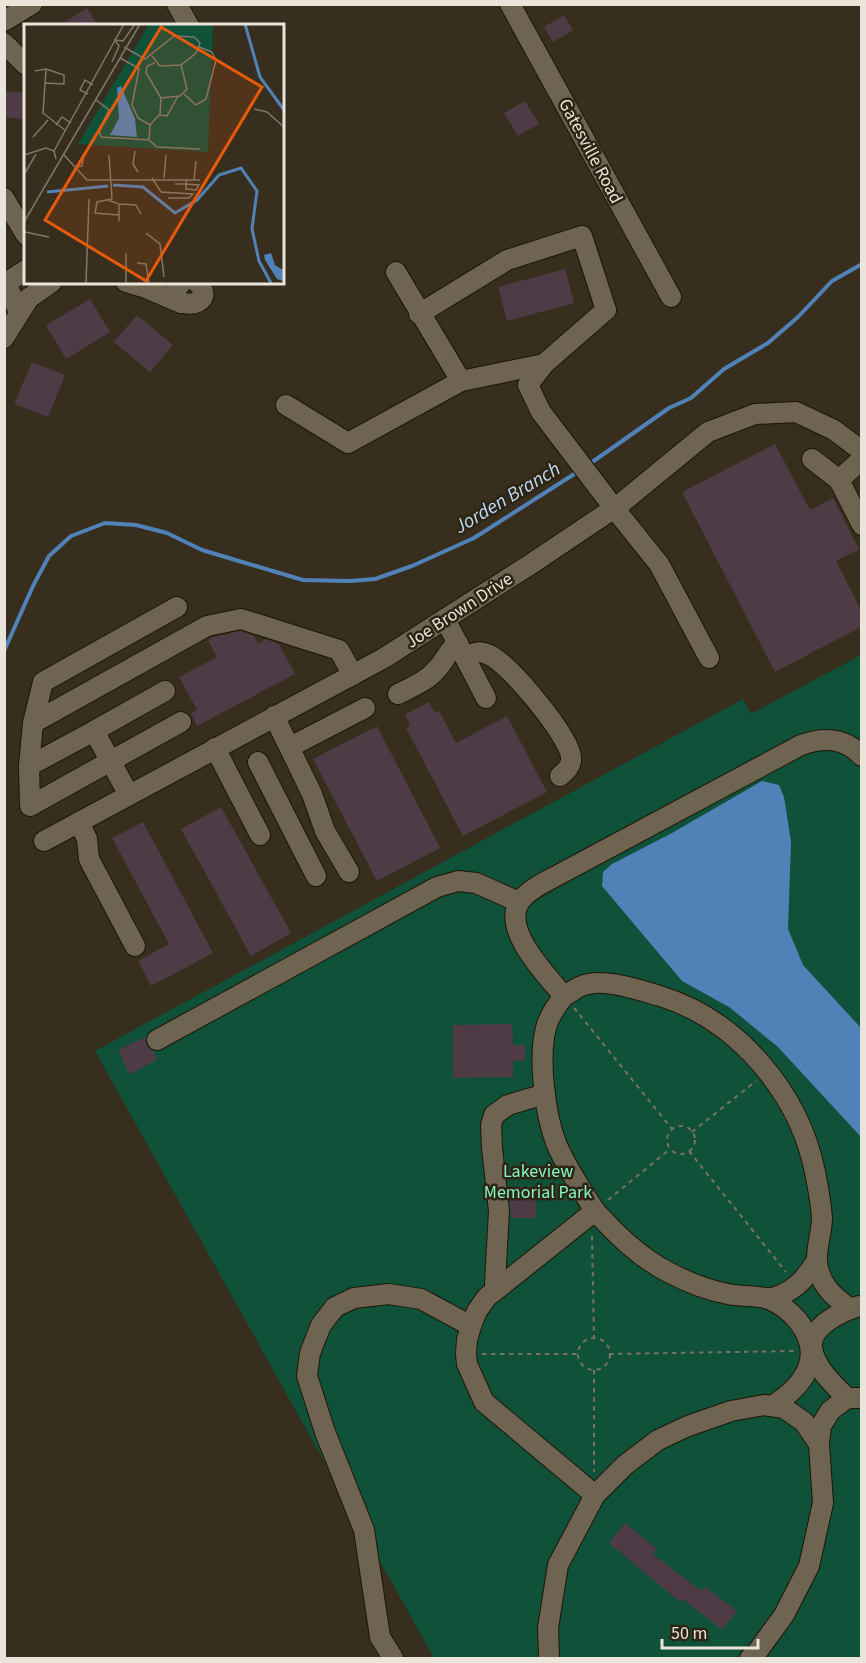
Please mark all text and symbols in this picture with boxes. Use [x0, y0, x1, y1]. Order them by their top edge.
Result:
inset map [24, 24, 284, 284]
street label: Gatesville Road [552, 94, 629, 208]
water label: Jorden Branch [448, 455, 566, 541]
street label: Joe Brown Drive [401, 567, 518, 654]
park label: Lakeview Memorial Park [484, 1159, 592, 1205]
scale bar [662, 1612, 758, 1650]
text: 50 m [671, 1621, 707, 1646]

